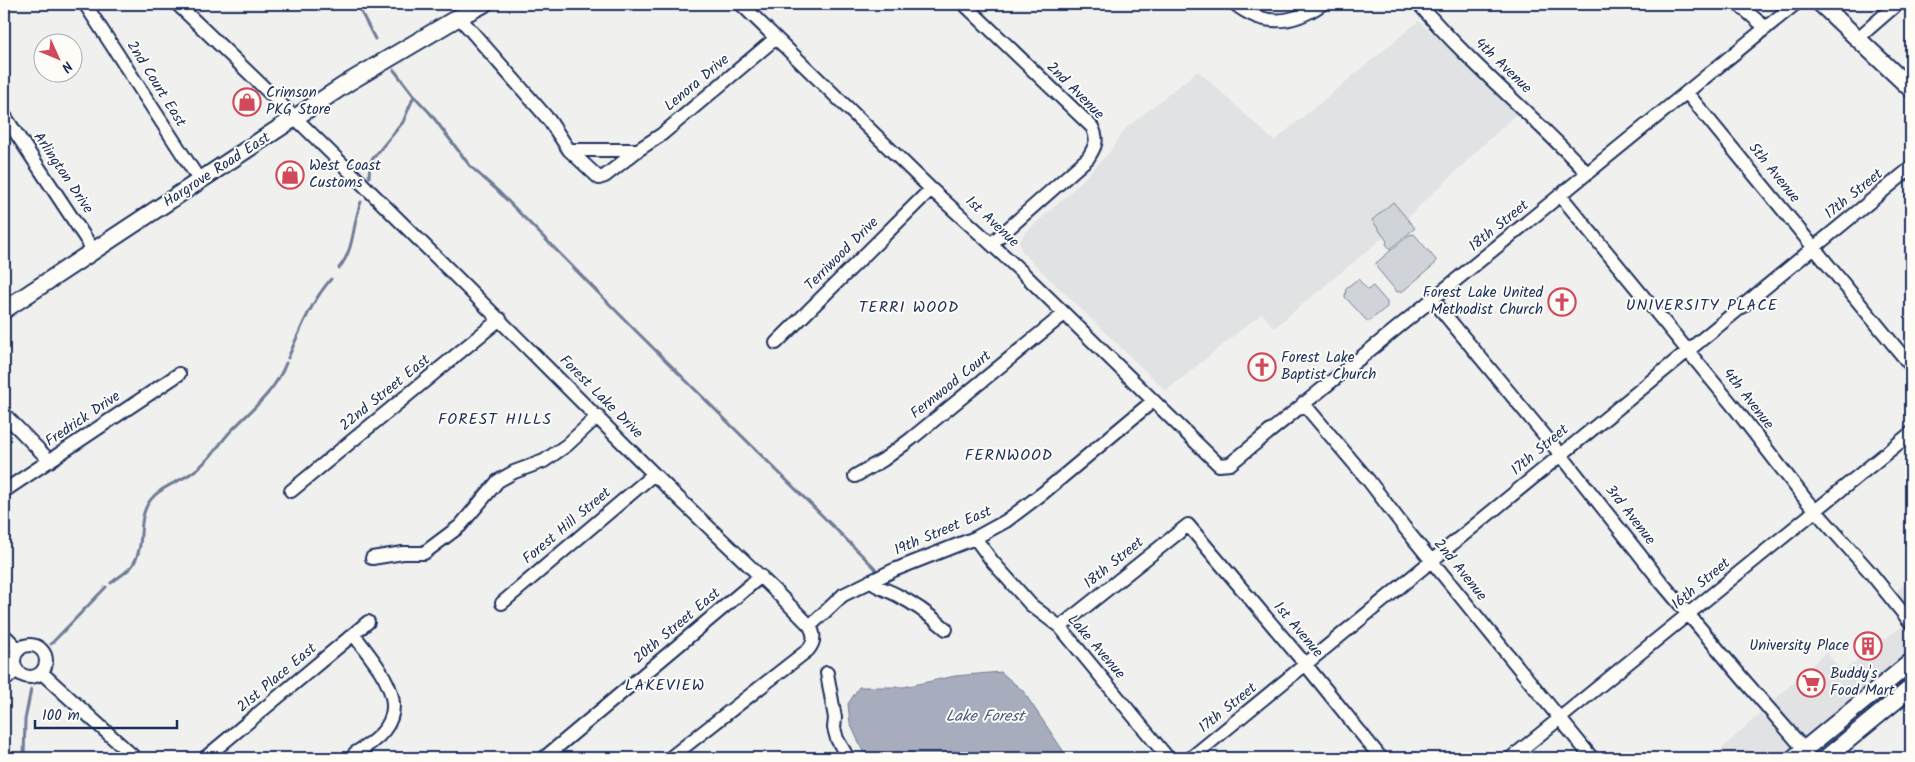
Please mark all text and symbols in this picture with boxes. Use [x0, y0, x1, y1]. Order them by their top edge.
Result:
north arrow [32, 32, 82, 82]
street label: 4th Avenue [1469, 32, 1538, 100]
street label: 2nd Court East [120, 36, 192, 132]
street label: Lenora Drive [659, 48, 735, 118]
text: N [56, 56, 78, 77]
street label: 2nd Avenue [1040, 56, 1110, 126]
place label: Crimson PKG Store [266, 81, 331, 122]
shop icon: Crimson PKG Store [232, 87, 262, 117]
street label: Hargrove Road East [158, 126, 276, 214]
street label: Arlington Drive [27, 127, 99, 219]
street label: 5th Avenue [1742, 137, 1806, 209]
place label: West Coast Customs [309, 154, 381, 195]
shop icon: West Coast Customs [275, 160, 305, 190]
street label: 17th Street [1819, 163, 1889, 225]
street label: 1st Avenue [959, 190, 1025, 254]
street label: 18th Street [1464, 194, 1535, 258]
street label: Terriwood Drive [799, 211, 885, 297]
place label: Forest Lake United Methodist Church [1423, 281, 1544, 322]
church icon: Forest Lake United Methodist Church [1547, 287, 1577, 317]
district label: UNIVERSITY PLACE [1626, 293, 1778, 318]
district label: TERRI WOOD [859, 295, 959, 320]
street label: Fernwood Court [905, 345, 997, 425]
place label: Forest Lake Baptist Church [1281, 346, 1376, 387]
street label: 22nd Street East [334, 349, 436, 437]
street label: Forest Lake Drive [553, 349, 649, 445]
church icon: Forest Lake Baptist Church [1247, 352, 1277, 382]
street label: 4th Avenue [1716, 363, 1780, 435]
street label: Fredrick Drive [40, 385, 126, 453]
district label: FOREST HILLS [438, 407, 552, 432]
street label: 17th Street [1506, 418, 1574, 482]
district label: FERNWOOD [965, 443, 1053, 468]
street label: 3rd Avenue [1599, 480, 1662, 551]
street label: Forest Hill Street [517, 481, 617, 570]
street label: 19th Street East [890, 500, 996, 562]
street label: 18th Street [1079, 531, 1150, 595]
street label: 2nd Avenue [1427, 534, 1493, 607]
street label: 16th Street [1666, 552, 1736, 616]
street label: 20th Street East [628, 582, 726, 670]
street label: 1st Avenue [1267, 597, 1329, 664]
street label: Lake Avenue [1061, 609, 1131, 685]
building icon: University Place [1853, 631, 1883, 661]
place label: University Place [1749, 634, 1849, 658]
street label: 21st Place East [232, 637, 322, 719]
place label: Buddy's Food Mart [1830, 662, 1895, 703]
supermarket icon: Buddy's Food Mart [1796, 668, 1826, 698]
district label: LAKEVIEW [625, 673, 705, 698]
street label: 17th Street [1193, 677, 1263, 739]
scale bar [35, 697, 178, 729]
text: 100 m [42, 704, 80, 728]
water label: Lake Forest [946, 704, 1027, 729]

